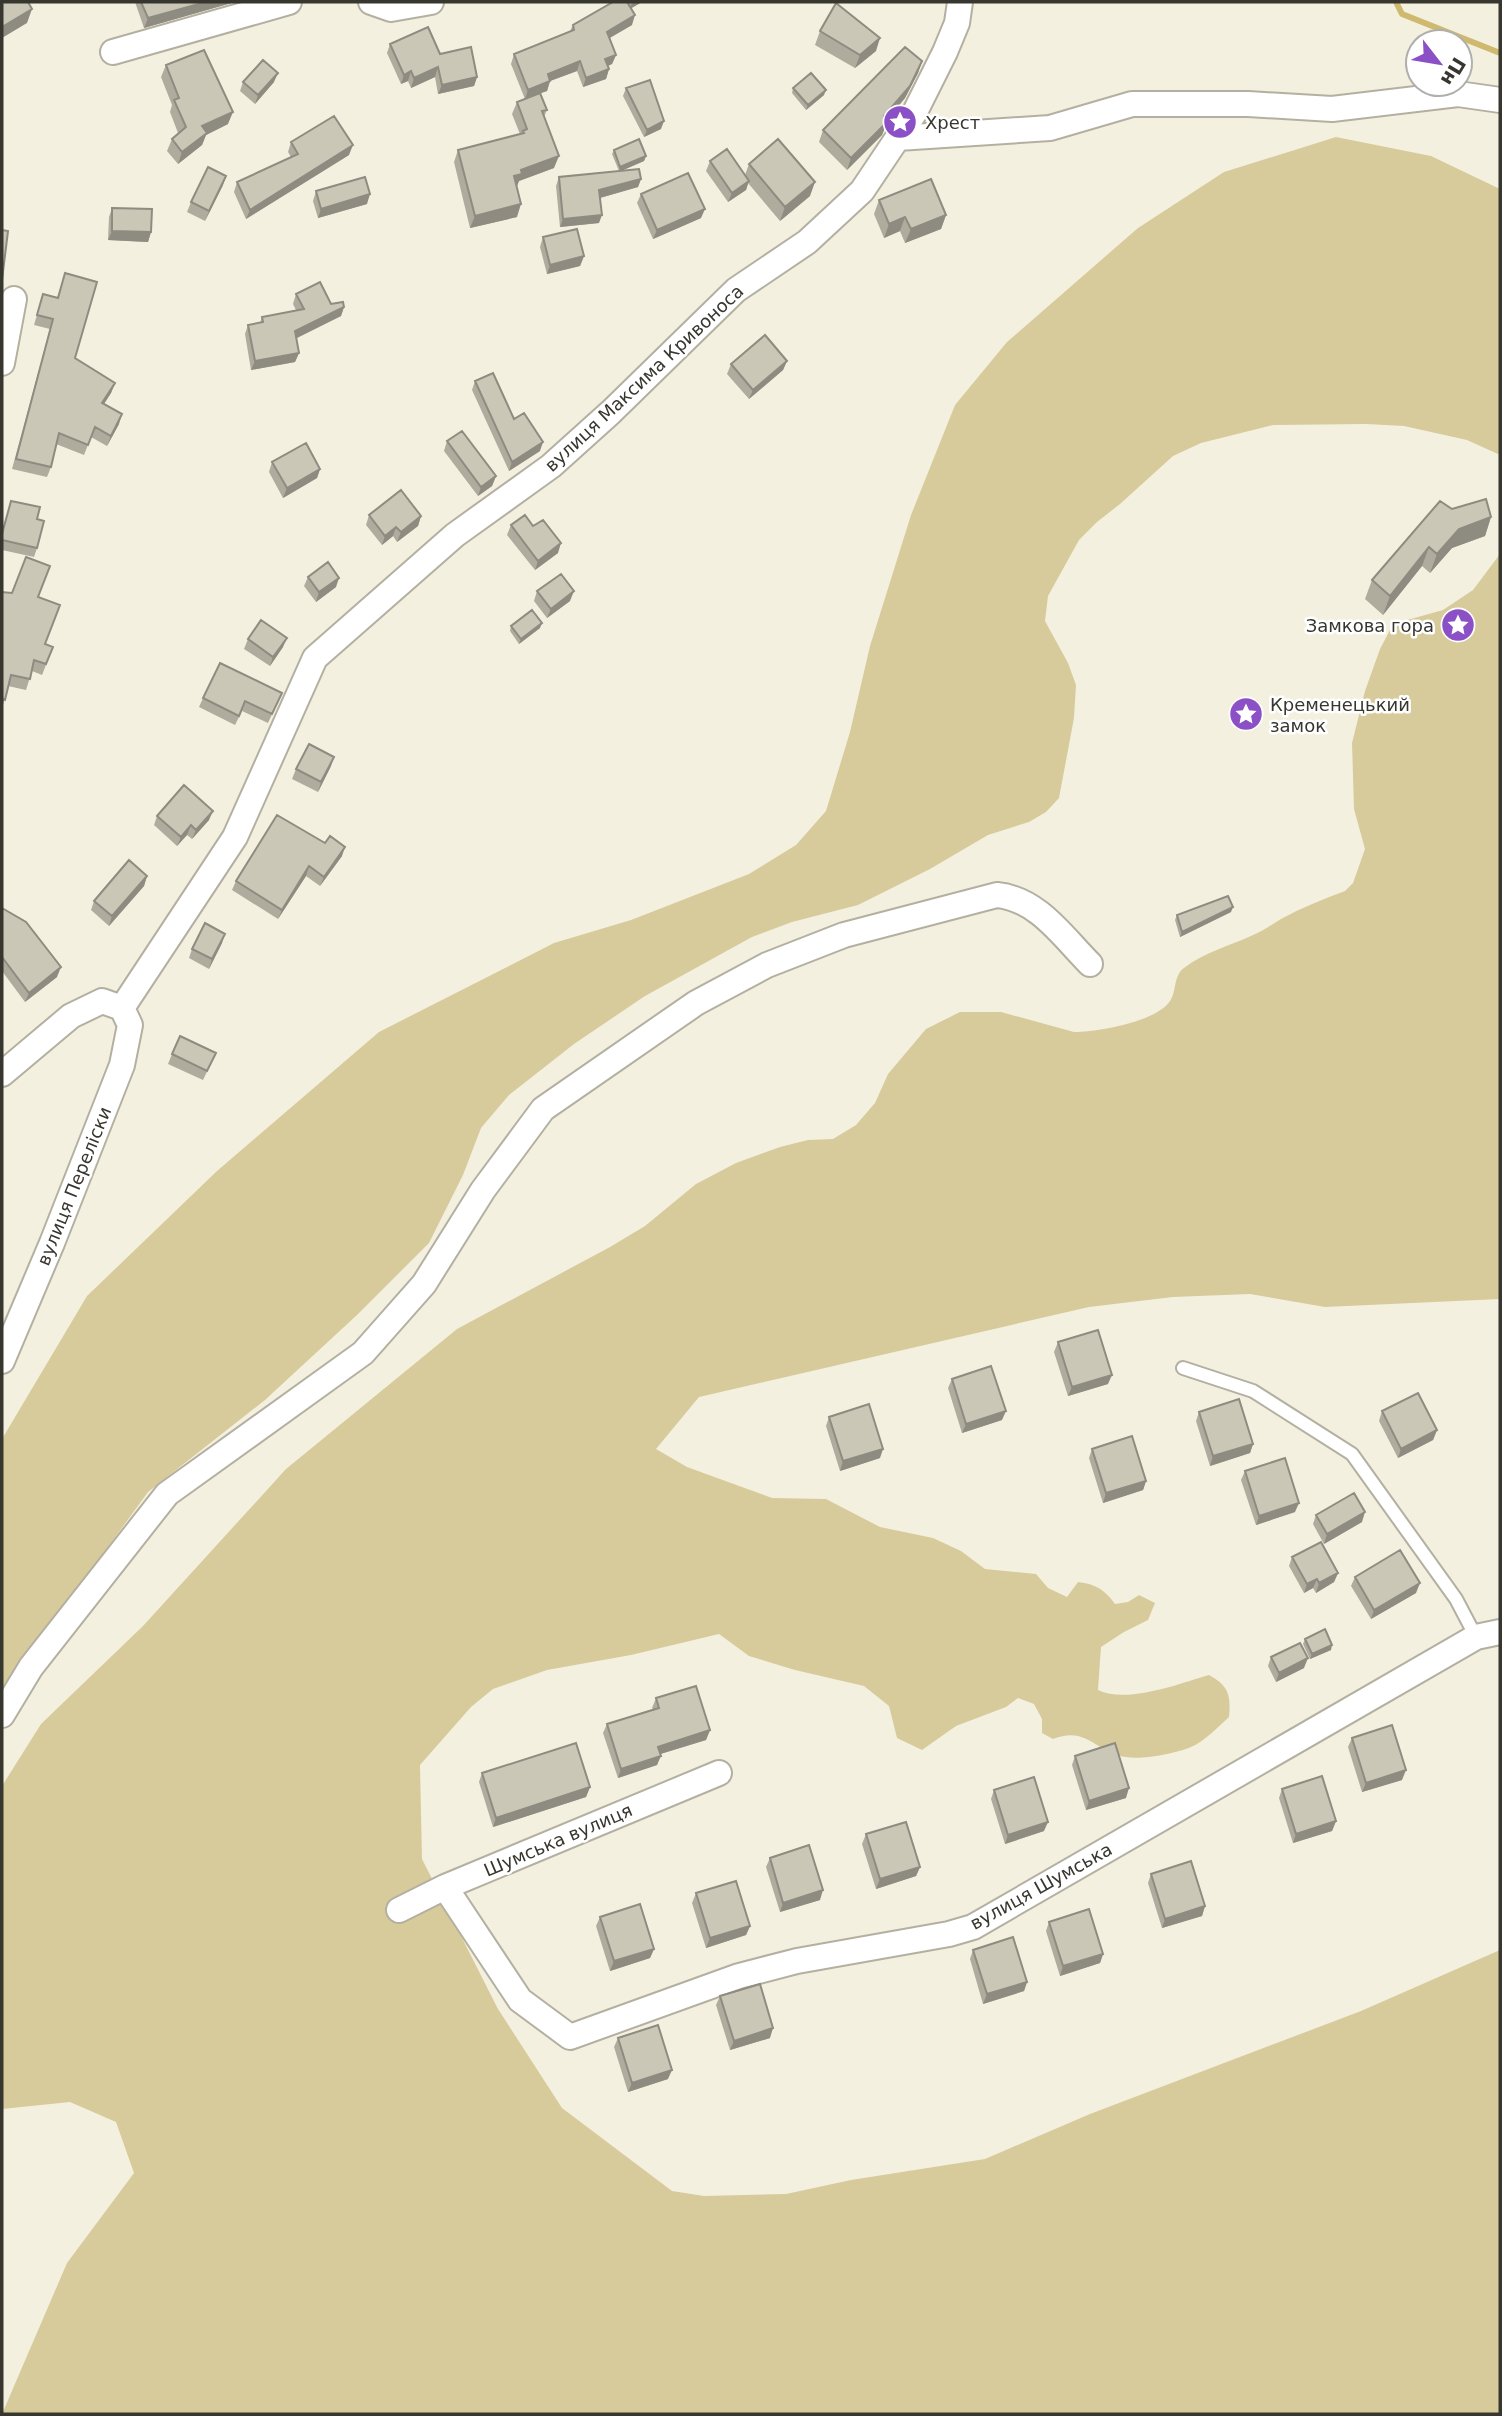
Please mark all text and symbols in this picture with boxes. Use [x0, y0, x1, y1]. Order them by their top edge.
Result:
north arrow [1404, 28, 1474, 98]
text: Пн [1437, 54, 1470, 90]
place icon: Хрест [881, 103, 919, 141]
place label: Хрест [925, 112, 980, 133]
street label: вулиця Максима Кривоноса [540, 280, 748, 476]
place icon: Замкова гора [1439, 606, 1477, 644]
place label: Замкова гора [1306, 615, 1434, 636]
place label: Кременецький замок [1270, 694, 1410, 736]
place icon: Кременецький замок [1227, 695, 1265, 733]
street label: вулиця Переліски [33, 1104, 115, 1268]
street label: Шумська вулиця [481, 1799, 635, 1881]
street label: вулиця Шумська [966, 1838, 1116, 1934]

